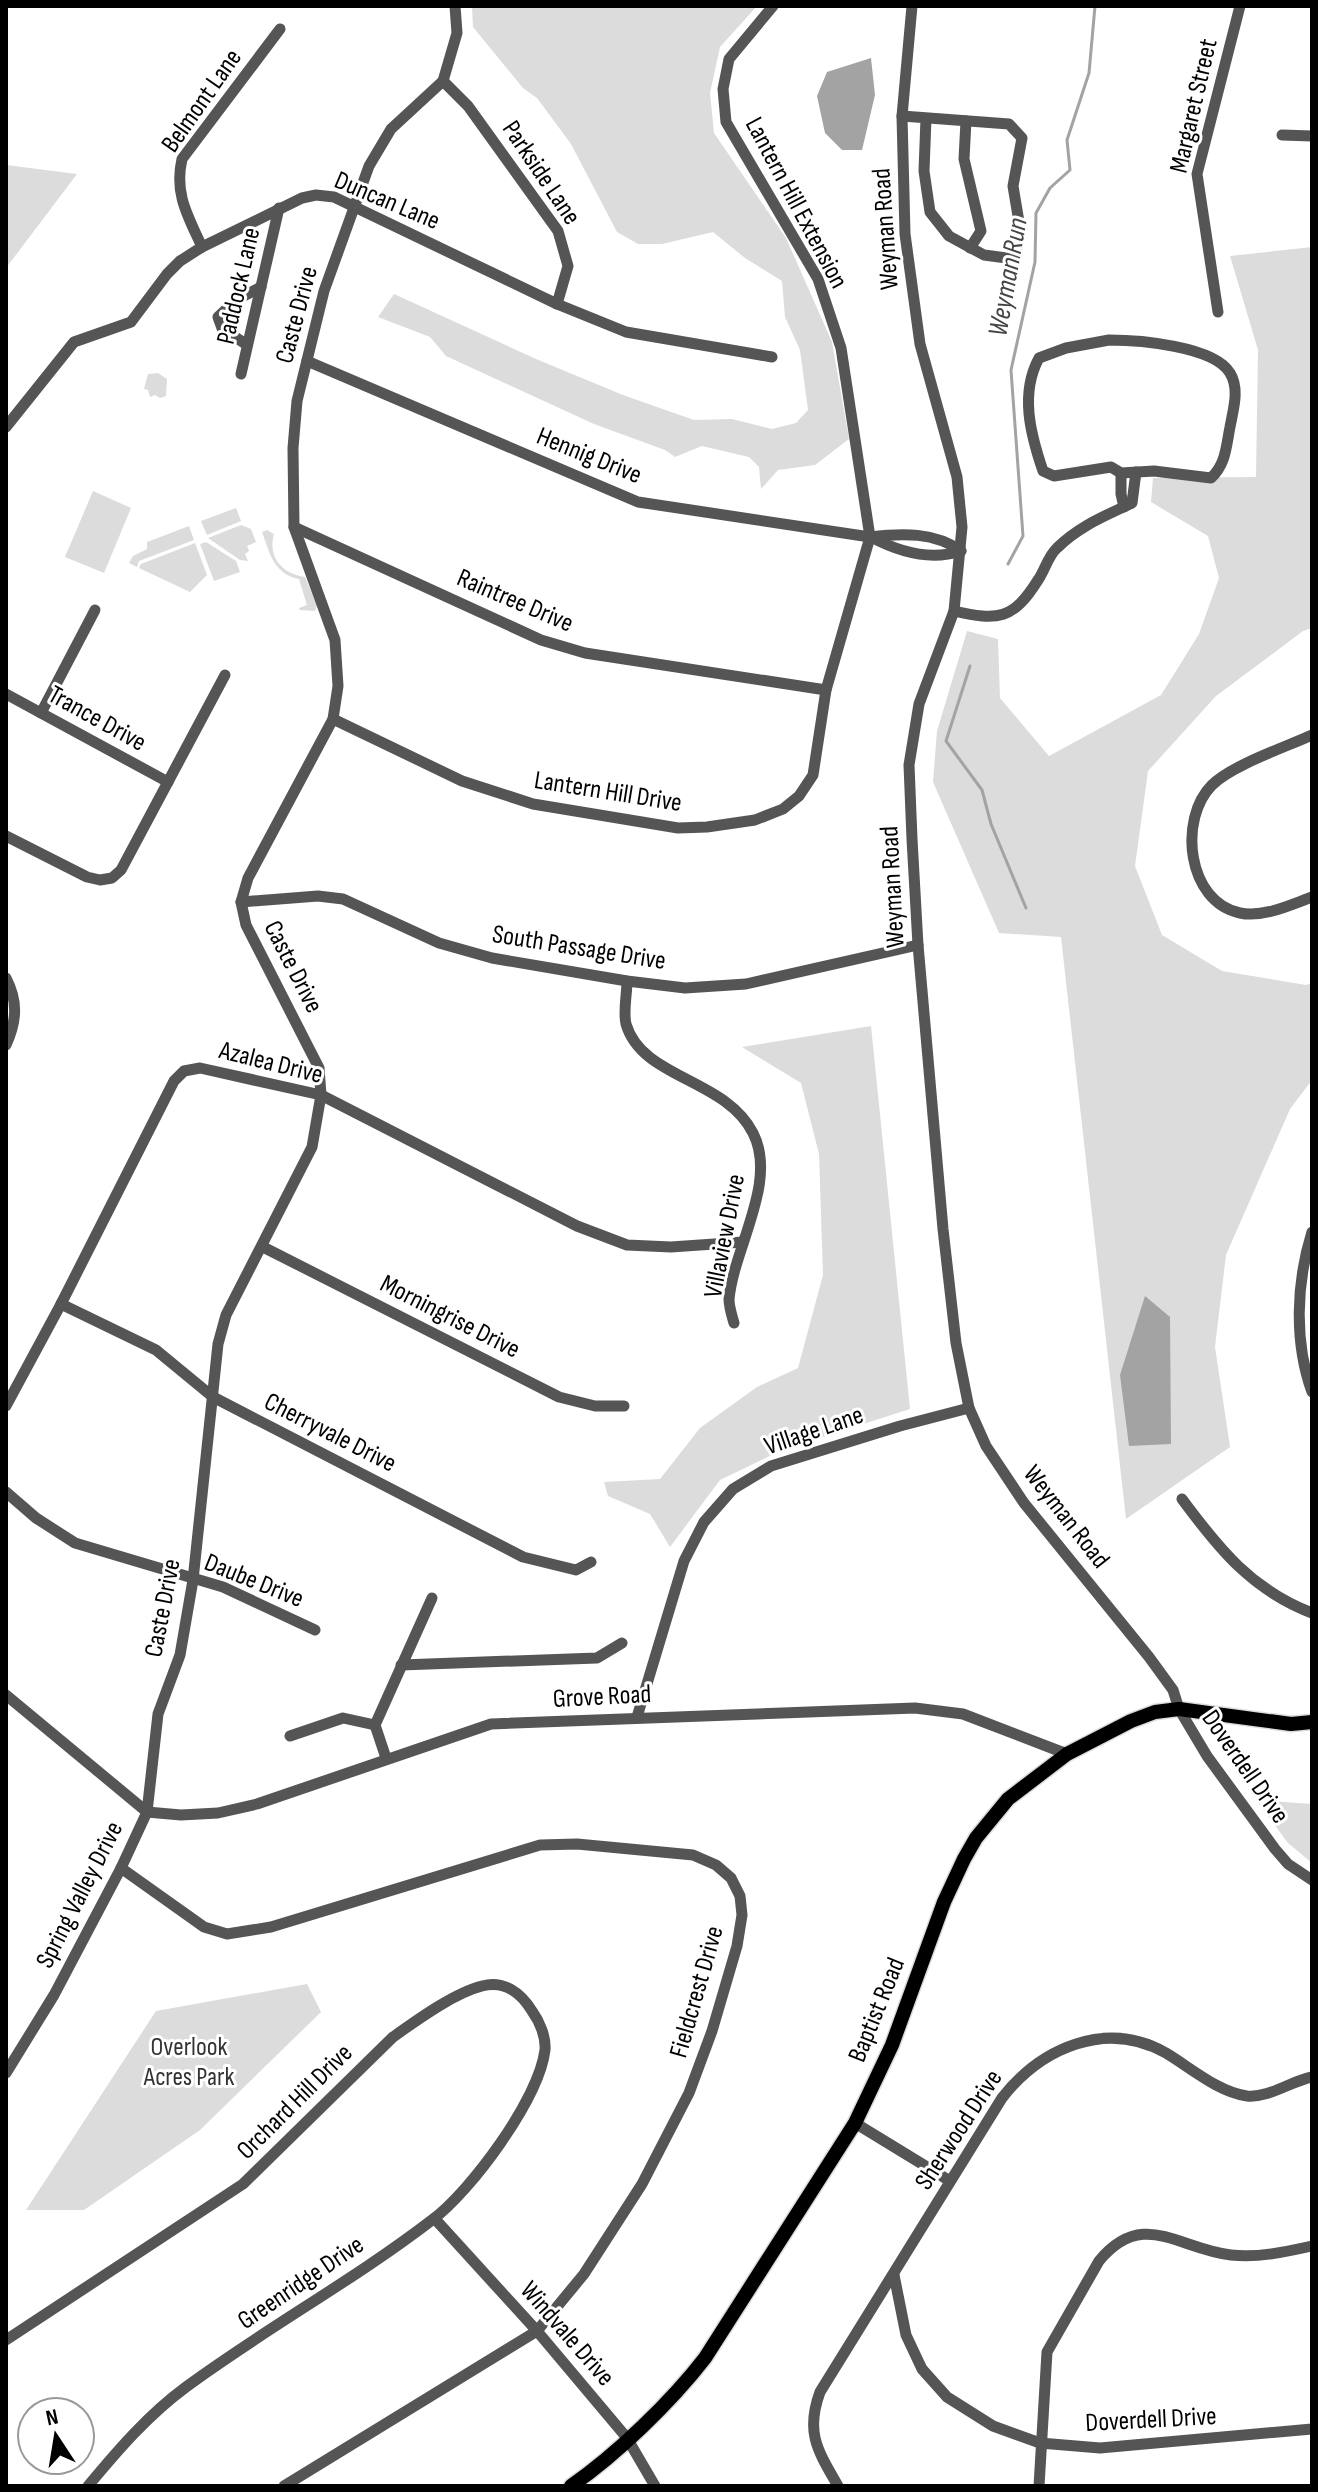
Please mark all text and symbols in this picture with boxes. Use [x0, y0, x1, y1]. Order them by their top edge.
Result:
street label: Margaret Street [1164, 36, 1224, 176]
street label: Belmont Lane [155, 43, 249, 159]
street label: Lantern Hill Extension [738, 112, 854, 294]
street label: Parkside Lane [495, 115, 587, 231]
street label: Duncan Lane [330, 165, 444, 237]
street label: Weyman Road [866, 167, 906, 291]
water label: Weyman Run [981, 215, 1035, 339]
street label: Paddock Lane [211, 225, 267, 347]
street label: Caste Drive [269, 263, 325, 367]
street label: Hennig Drive [532, 421, 646, 491]
street label: Raintree Drive [452, 563, 578, 639]
street label: Trance Drive [43, 679, 151, 759]
street label: Lantern Hill Drive [532, 765, 684, 819]
street label: Weyman Road [874, 825, 912, 949]
street label: Caste Drive [257, 916, 329, 1018]
street label: South Passage Drive [490, 919, 668, 977]
street label: Azalea Drive [215, 1035, 326, 1091]
street label: Villaview Drive [698, 1171, 752, 1301]
street label: Morningrise Drive [375, 1269, 525, 1365]
street label: Cherryvale Drive [259, 1387, 401, 1479]
street label: Village Lane [761, 1400, 867, 1462]
street label: Weyman Road [1016, 1459, 1116, 1575]
street label: Daube Drive [200, 1547, 308, 1615]
street label: Caste Drive [138, 1556, 188, 1660]
street label: Grove Road [552, 1679, 652, 1715]
street label: Doverdell Drive [1195, 1704, 1295, 1830]
street label: Spring Valley Drive [30, 1817, 130, 1973]
street label: Fieldcrest Drive [663, 1922, 731, 2062]
street label: Baptist Road [842, 1953, 912, 2067]
park label: Overlook Acres Park [143, 2032, 234, 2093]
street label: Orchard Hill Drive [231, 2038, 359, 2166]
street label: Sherwood Drive [909, 2064, 1009, 2196]
street label: Greenridge Drive [232, 2229, 370, 2337]
street label: Windvale Drive [513, 2275, 621, 2393]
north arrow [16, 2396, 96, 2476]
street label: Doverdell Drive [1085, 2401, 1217, 2439]
text: N [44, 2403, 61, 2432]

